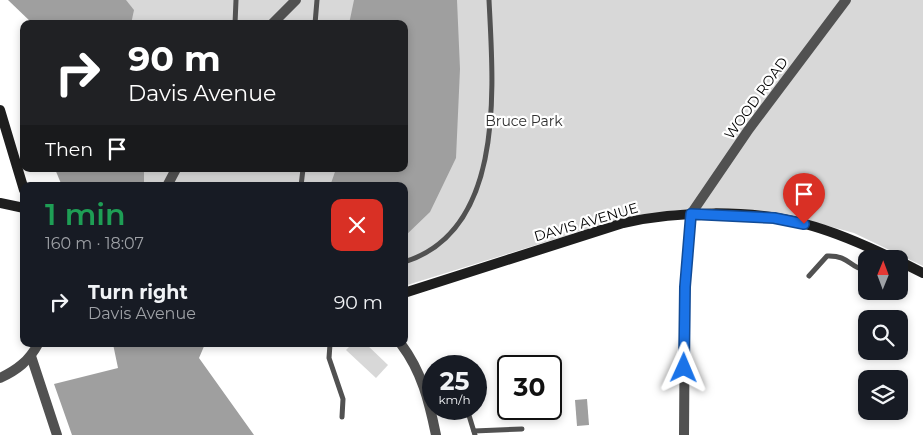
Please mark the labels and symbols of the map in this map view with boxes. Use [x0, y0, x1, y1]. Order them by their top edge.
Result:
street label: WOOD ROAD [720, 53, 792, 143]
park label: Bruce Park [485, 112, 563, 130]
pin [783, 173, 825, 224]
street label: DAVIS AVENUE [532, 199, 640, 245]
north arrow [858, 250, 908, 300]
position arrow [657, 341, 709, 393]
speed limit sign: 30 [497, 355, 562, 420]

